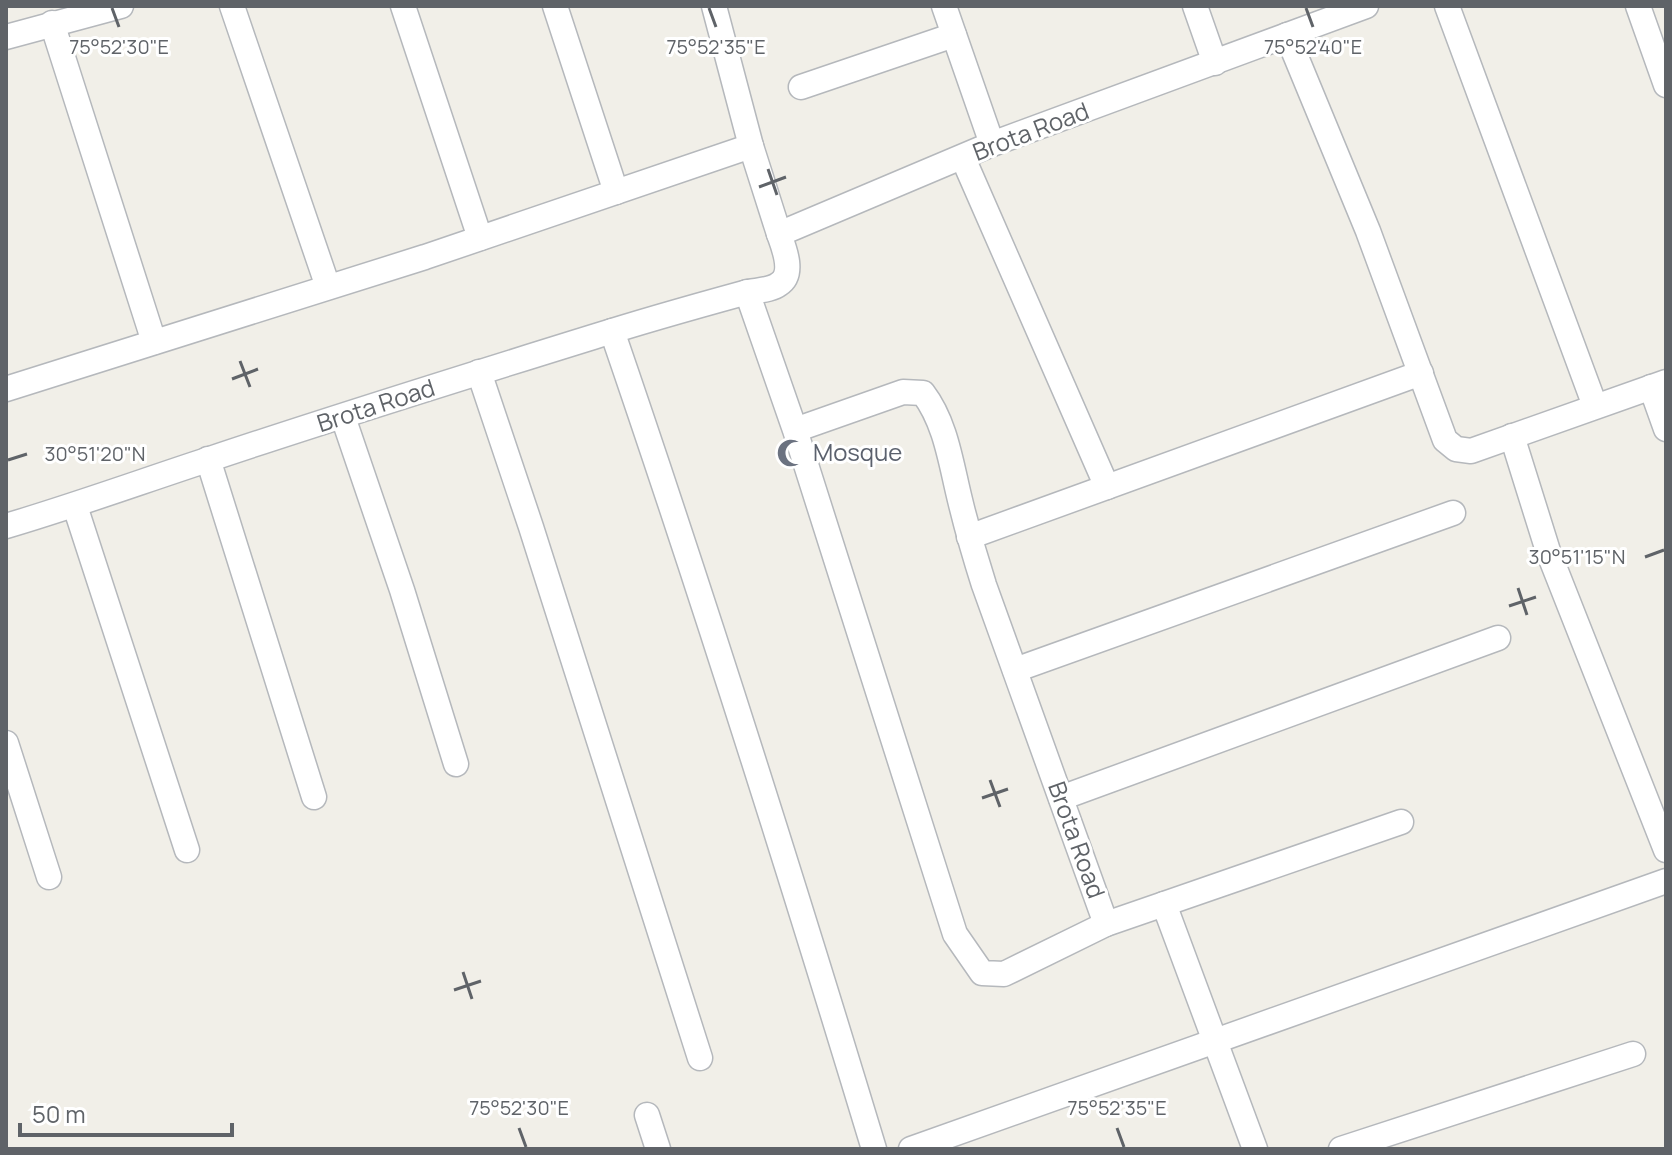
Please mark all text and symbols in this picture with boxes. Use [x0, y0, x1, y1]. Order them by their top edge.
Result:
text: 75°52'30"E [69, 33, 169, 60]
text: 75°52'35"E [666, 33, 766, 60]
text: 75°52'40"E [1264, 33, 1362, 60]
street label: Brota Road [968, 93, 1093, 168]
street label: Brota Road [312, 370, 439, 439]
place label: Mosque [813, 435, 902, 468]
mosque icon: Mosque [776, 438, 806, 468]
text: 30°51'20"N [44, 440, 146, 467]
text: 30°51'15"N [1529, 543, 1625, 570]
street label: Brota Road [1041, 777, 1114, 902]
scale bar [20, 1087, 232, 1137]
text: 75°52'30"E [469, 1094, 569, 1121]
text: 75°52'35"E [1067, 1094, 1167, 1121]
text: 50 m [32, 1097, 86, 1130]

